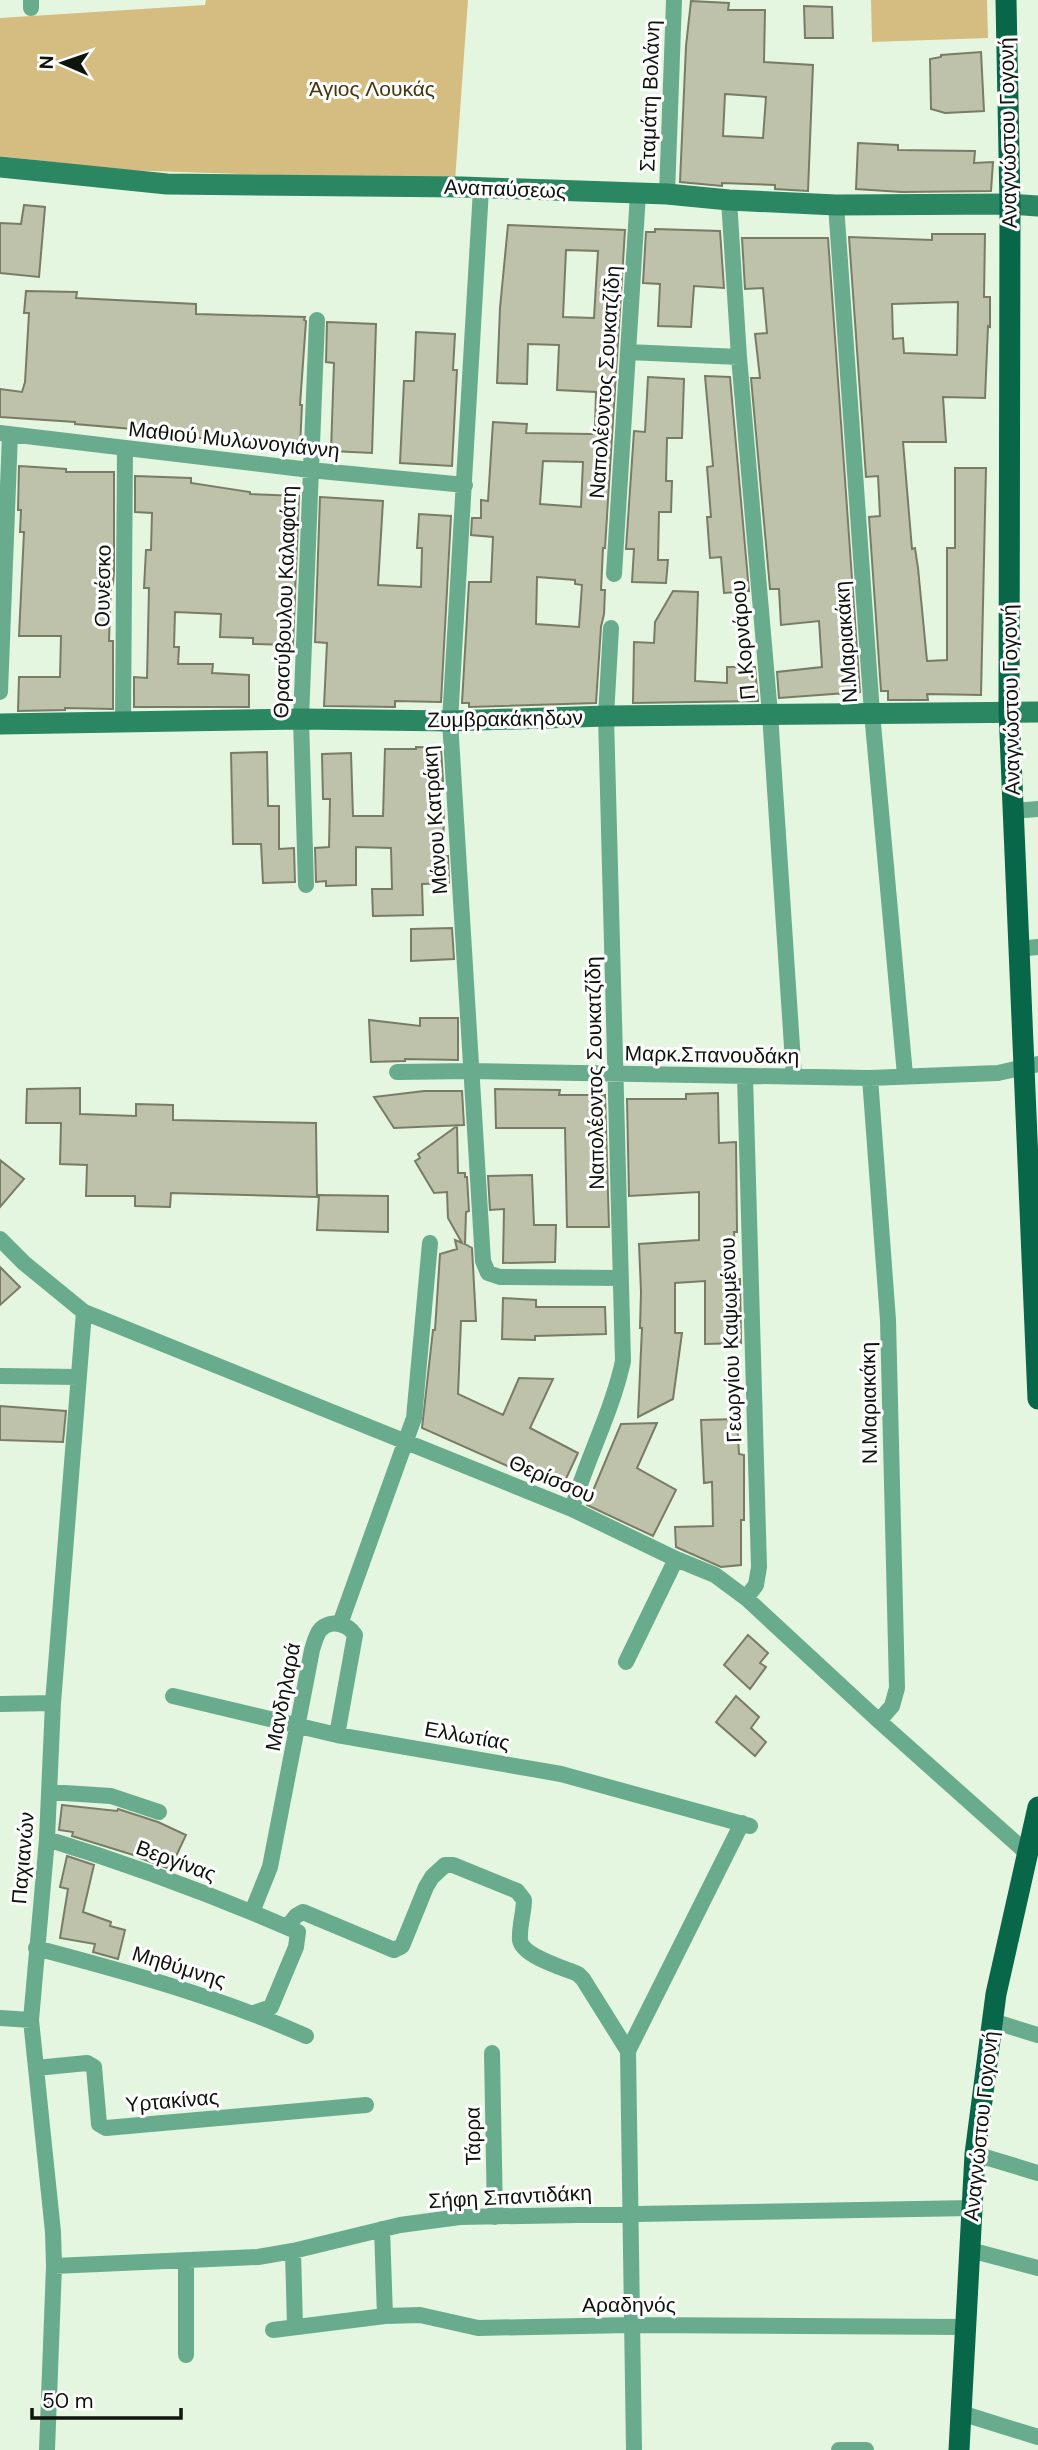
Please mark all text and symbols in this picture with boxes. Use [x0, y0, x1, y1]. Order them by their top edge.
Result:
street label: Σταμάτη Βολάνη [633, 20, 667, 172]
north arrow [28, 28, 98, 98]
street label: Αναγνώστου Γογονή [992, 37, 1024, 229]
text: N [34, 55, 59, 70]
park label: Άγιος Λουκάς [309, 75, 435, 103]
street label: Αναπαύσεως [443, 173, 567, 205]
street label: Ναπολέοντος Σουκατζίδη [583, 265, 627, 499]
street label: Μαθιού Μυλωνογιάννη [127, 415, 341, 465]
street label: Θρασύβουλου Καλαφάτη [267, 485, 303, 719]
street label: Ουνέσκο [88, 544, 118, 628]
street label: Π .Κορνάρου [724, 579, 762, 701]
street label: Ν.Μαριακάκη [828, 580, 864, 704]
street label: Αναγνώστου Γογονή [995, 604, 1027, 796]
street label: Ζυμβρακάκηδων [427, 704, 583, 734]
street label: Μάνου Κατράκη [416, 745, 454, 895]
street label: Ναπολέοντος Σουκατζίδη [579, 956, 611, 1190]
street label: Μαρκ.Σπανουδάκη [624, 1039, 800, 1071]
street label: Γεωργίου Καψωμένου [713, 1237, 749, 1443]
street label: Ν.Μαριακάκη [854, 1342, 884, 1464]
street label: Θερίσσου [504, 1448, 600, 1510]
street label: Μανδηλαρά [259, 1640, 307, 1754]
street label: Ελλωτίας [422, 1715, 512, 1757]
street label: Παχιανών [5, 1811, 41, 1905]
street label: Βεργίνας [132, 1834, 220, 1888]
street label: Μηθύμνης [129, 1939, 229, 1995]
street label: Αναγνώστου Γογονή [957, 2030, 1005, 2222]
street label: Υρτακίνας [124, 2083, 220, 2119]
street label: Τάρρα [458, 2106, 488, 2166]
street label: Σήφη Σπαντιδάκη [428, 2179, 592, 2215]
street label: Αραδηνός [582, 2291, 676, 2319]
scale bar [32, 2376, 180, 2420]
text: 50 m [42, 2387, 93, 2415]

